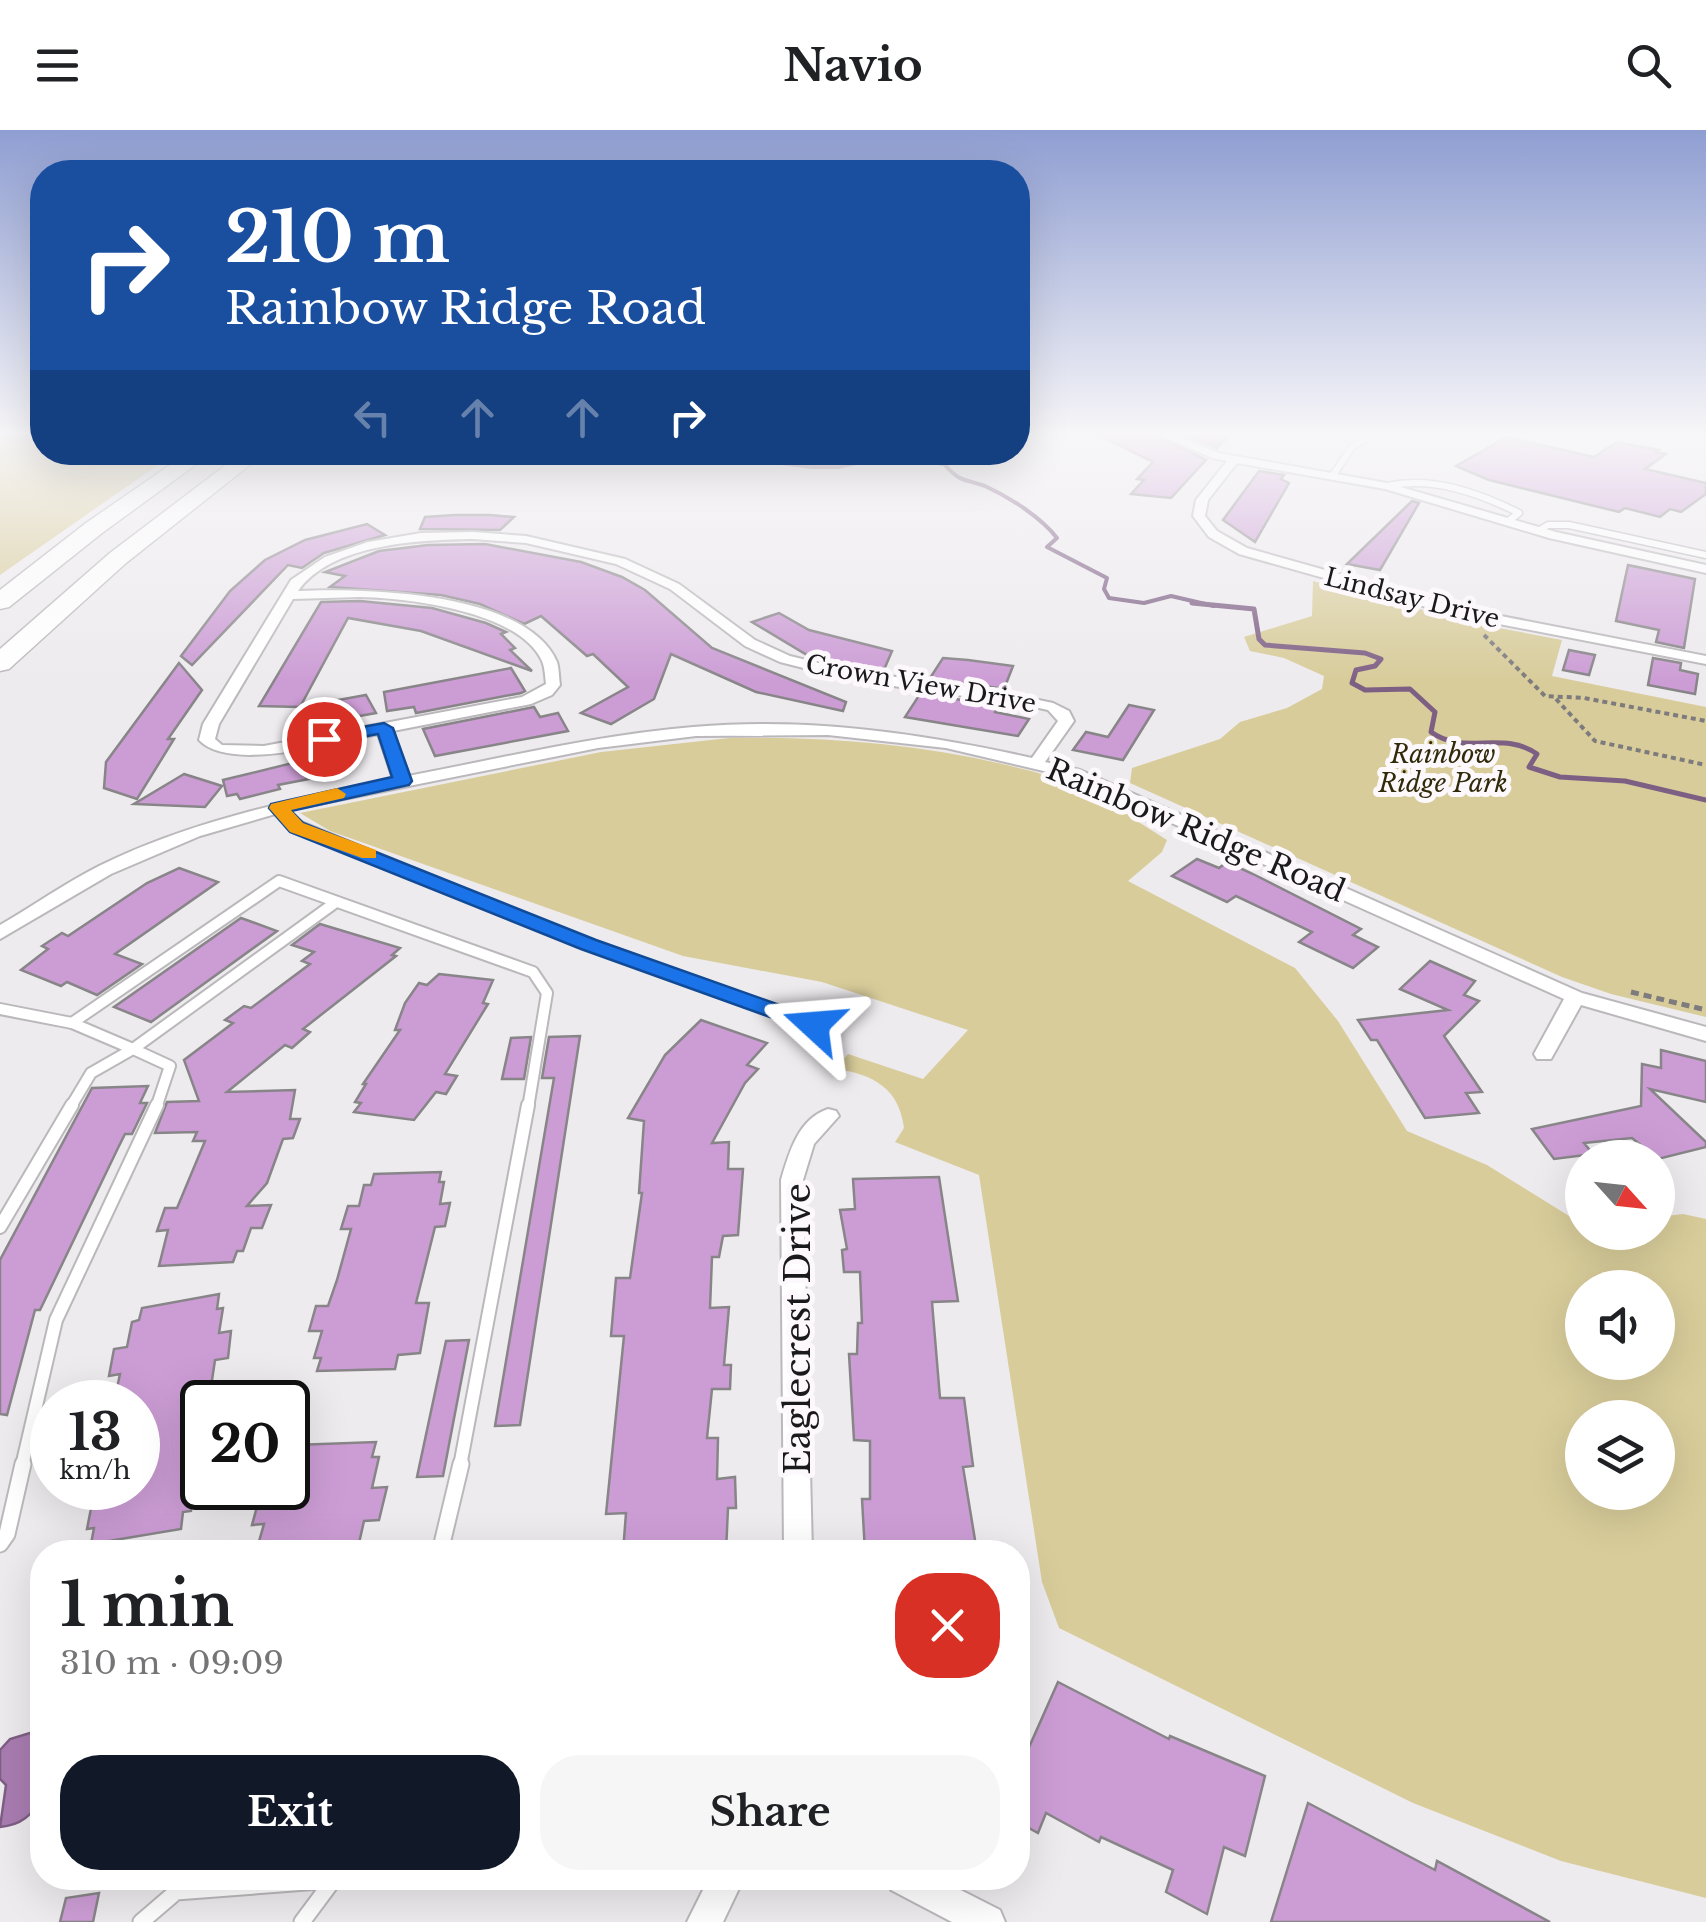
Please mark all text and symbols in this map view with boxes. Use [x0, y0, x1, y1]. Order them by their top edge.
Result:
text: Navio [783, 37, 923, 93]
icon: menu [30, 38, 85, 93]
icon: search [1621, 38, 1676, 93]
text: 210 m [225, 194, 450, 281]
icon: right [60, 200, 190, 330]
text: Rainbow Ridge Road [225, 280, 706, 336]
icon: left [345, 390, 400, 445]
icon: ahead [450, 390, 505, 445]
icon: ahead [555, 390, 610, 445]
icon: right [660, 390, 715, 445]
street label: Lindsay Drive [1321, 561, 1503, 635]
street label: Crown View Drive [803, 648, 1039, 720]
pin [282, 697, 367, 782]
icon: arrive [297, 712, 352, 767]
park label: Rainbow Ridge Park [1378, 739, 1507, 799]
street label: Rainbow Ridge Road [1041, 750, 1351, 910]
position arrow [762, 973, 866, 1077]
north arrow [1565, 1140, 1675, 1250]
map controls [1565, 1140, 1675, 1510]
street label: Eaglecrest Drive [776, 1183, 819, 1475]
button: sound [1565, 1270, 1675, 1380]
speed limit sign: 20 [180, 1380, 310, 1510]
button: layers [1565, 1400, 1675, 1510]
text: 13 [68, 1401, 122, 1464]
text: km/h [60, 1455, 130, 1486]
text: 1 min [60, 1568, 234, 1642]
button: close [895, 1573, 1000, 1678]
text: 310 m · 09:09 [60, 1643, 284, 1683]
button: Exit [60, 1755, 520, 1870]
button: Share [540, 1755, 1000, 1870]

